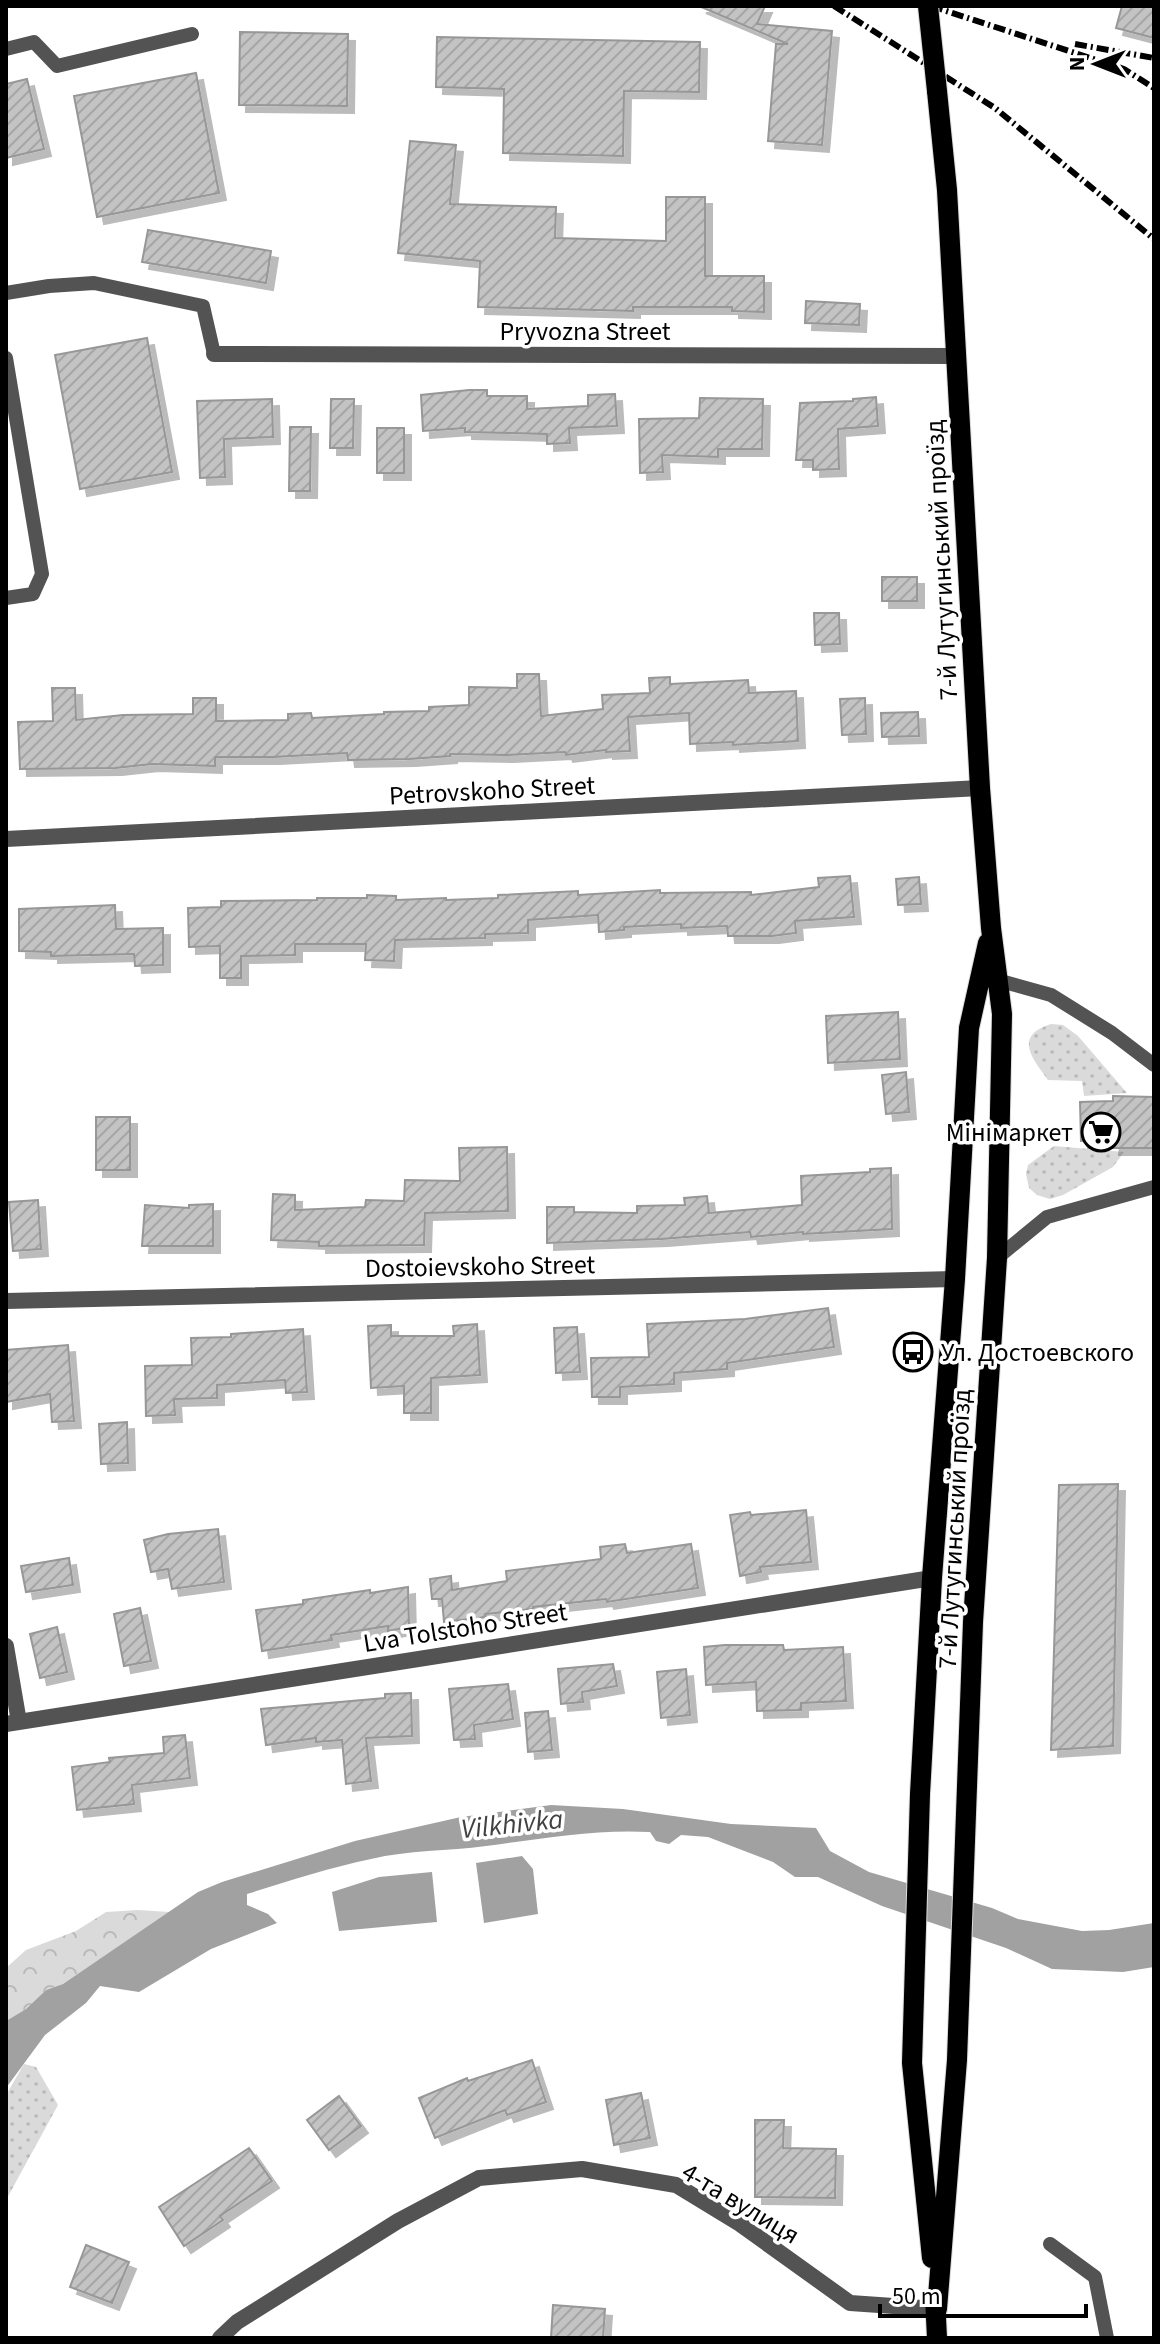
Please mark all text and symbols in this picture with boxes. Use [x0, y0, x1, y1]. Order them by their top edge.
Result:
north arrow [1056, 24, 1136, 104]
text: N [1061, 57, 1093, 71]
street label: Pryvozna Street [499, 313, 671, 350]
street label: 7-й Лутугинський проїзд [916, 419, 967, 701]
street label: Petrovskoho Street [388, 767, 596, 814]
supermarket icon: Мінімаркет [1080, 1111, 1122, 1153]
place label: Мінімаркет [946, 1114, 1073, 1151]
street label: Dostoievskoho Street [364, 1246, 596, 1287]
bus stop icon: Ул. Достоевского [892, 1331, 934, 1373]
place label: Ул. Достоевского [941, 1334, 1134, 1371]
street label: 7-й Лутугинський проїзд [929, 1388, 980, 1670]
street label: Lva Tolstoho Street [360, 1593, 570, 1662]
water label: Vilkhivka [459, 1799, 565, 1849]
street label: 4-та вулиця [675, 2154, 807, 2253]
scale bar [880, 2268, 1086, 2318]
text: 50 m [892, 2279, 941, 2314]

